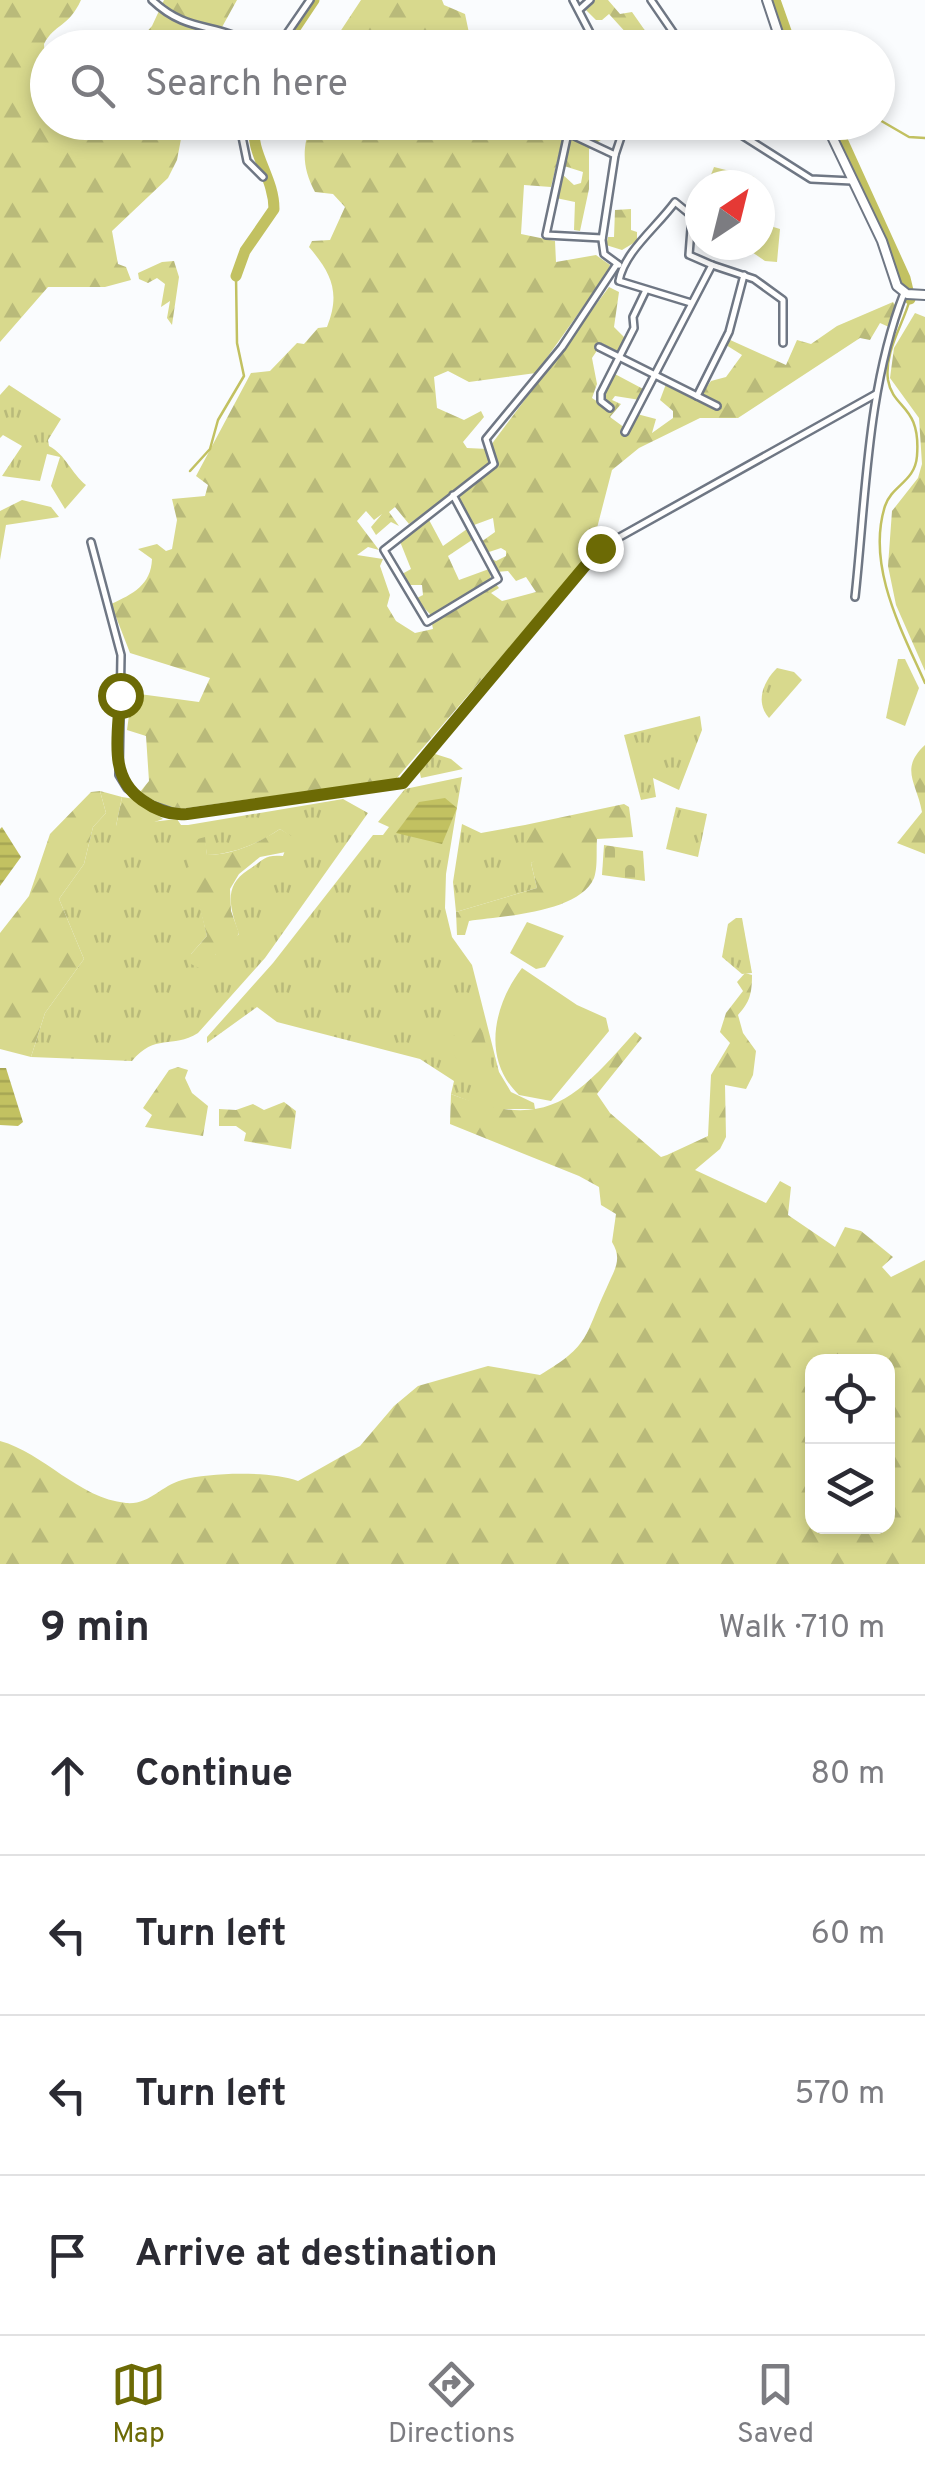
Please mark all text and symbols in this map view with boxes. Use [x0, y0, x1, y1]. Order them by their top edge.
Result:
search box [30, 30, 895, 140]
icon: search [65, 58, 120, 113]
text: Search here [145, 61, 348, 110]
north arrow [685, 170, 775, 260]
route end [578, 526, 624, 572]
route start [98, 673, 144, 719]
map controls [805, 1354, 895, 1534]
button: locate [805, 1354, 895, 1444]
button: layers [805, 1444, 895, 1534]
text: 9 min [40, 1603, 150, 1656]
text: Walk · 710 m [719, 1609, 885, 1649]
icon: ahead [40, 1748, 95, 1803]
text: Continue [135, 1751, 293, 1800]
text: 80 m [811, 1755, 885, 1795]
icon: left [40, 1908, 95, 1963]
text: Turn left [135, 1911, 287, 1960]
text: 60 m [811, 1915, 885, 1955]
icon: left [40, 2068, 95, 2123]
text: Turn left [135, 2071, 287, 2120]
text: 570 m [795, 2075, 885, 2115]
icon: arrive [40, 2228, 95, 2283]
text: Arrive at destination [135, 2231, 498, 2280]
tab: Map [111, 2357, 166, 2453]
tab: Directions [388, 2357, 515, 2453]
tab: Saved [737, 2357, 814, 2453]

